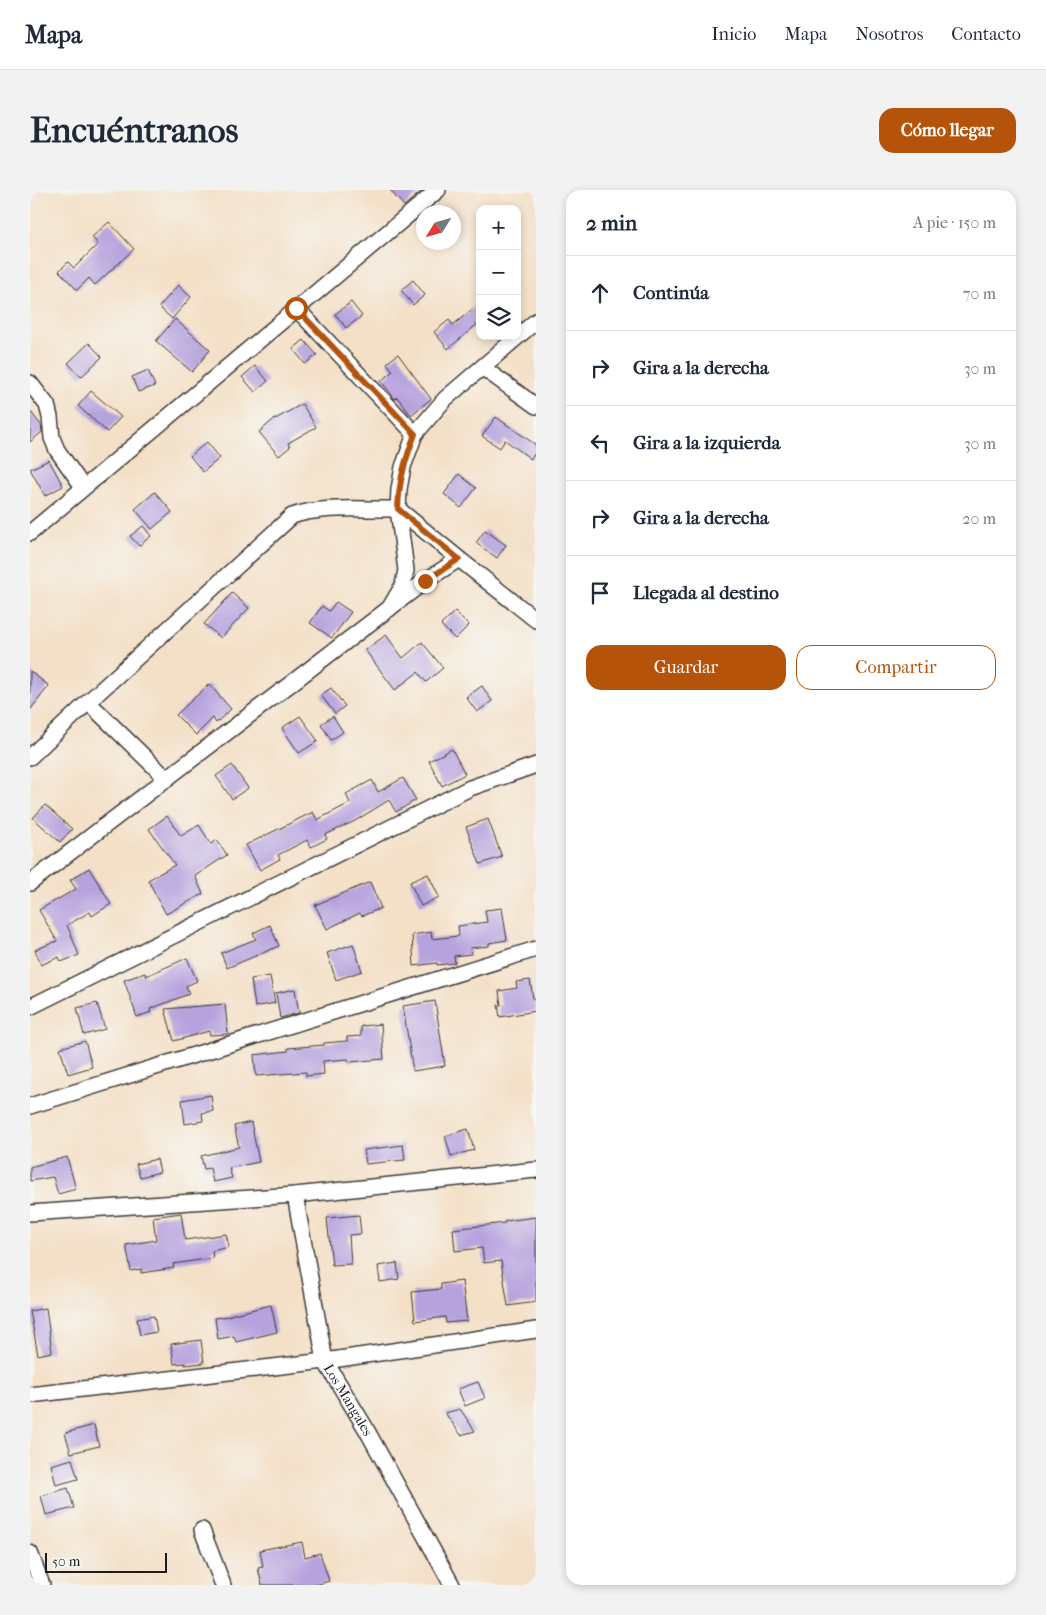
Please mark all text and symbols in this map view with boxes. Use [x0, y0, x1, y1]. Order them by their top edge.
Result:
text: Mapa [25, 21, 82, 49]
text: Inicio [712, 24, 757, 45]
text: Mapa [785, 24, 827, 45]
text: Nosotros [855, 24, 923, 45]
text: Contacto [951, 24, 1021, 45]
button: Cómo llegar [879, 108, 1016, 153]
text: Encuéntranos [30, 110, 238, 151]
north arrow [416, 205, 461, 250]
map controls [476, 205, 521, 340]
button: + [476, 205, 521, 250]
text: 2 min [586, 211, 637, 235]
text: A pie · 150 m [913, 213, 996, 232]
button: − [476, 250, 521, 295]
icon: ahead [586, 279, 614, 307]
text: Continúa [633, 282, 709, 304]
text: 70 m [963, 284, 996, 303]
button: layers [476, 295, 521, 340]
route start [285, 297, 308, 320]
icon: right [586, 354, 614, 382]
text: Gira a la derecha [633, 357, 769, 379]
text: 30 m [964, 359, 996, 378]
icon: left [586, 429, 614, 457]
text: Gira a la izquierda [633, 432, 780, 454]
text: 30 m [964, 434, 996, 453]
icon: right [586, 504, 614, 532]
text: Gira a la derecha [633, 507, 769, 529]
text: 20 m [962, 509, 996, 528]
route end [414, 570, 437, 593]
icon: arrive [586, 579, 614, 607]
text: Llegada al destino [633, 582, 779, 604]
button: Guardar [586, 645, 786, 690]
button: Compartir [796, 645, 996, 690]
street label: Los Mangales [320, 1361, 376, 1439]
scale bar [45, 1550, 168, 1573]
text: 50 m [52, 1553, 80, 1570]

